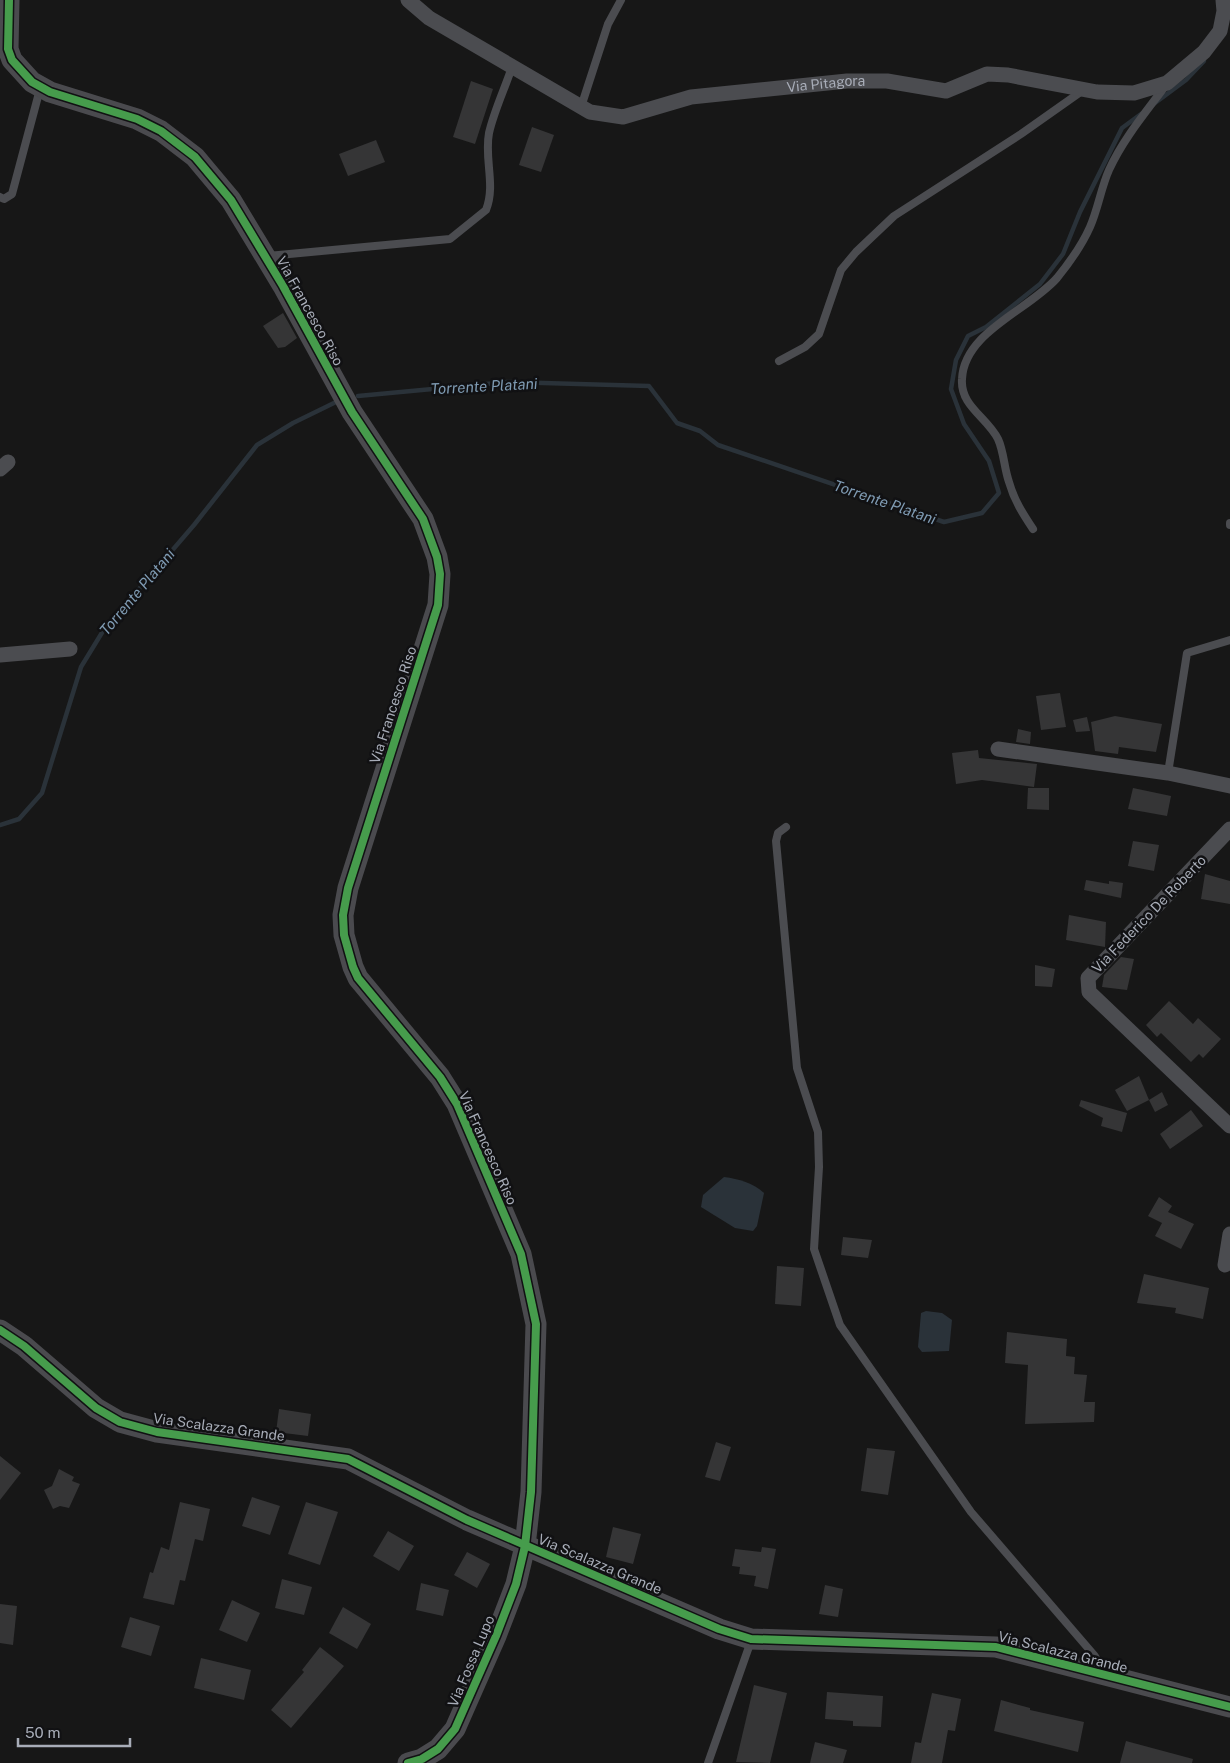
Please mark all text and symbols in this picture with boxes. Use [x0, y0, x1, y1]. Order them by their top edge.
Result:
street label: Via Pitagora [786, 73, 865, 95]
street label: Via Francesco Riso [273, 254, 347, 369]
water label: Torrente Platani [430, 375, 538, 397]
water label: Torrente Platani [832, 477, 939, 528]
water label: Torrente Platani [96, 545, 178, 638]
street label: Via Francesco Riso [366, 644, 420, 766]
street label: Via Federico De Roberto [1089, 852, 1209, 976]
street label: Via Francesco Riso [456, 1089, 520, 1207]
street label: Via Scalazza Grande [152, 1410, 286, 1444]
street label: Via Scalazza Grande [536, 1531, 664, 1597]
street label: Via Fossa Lupo [445, 1613, 498, 1709]
street label: Via Scalazza Grande [997, 1628, 1129, 1676]
scale bar [18, 1716, 130, 1748]
text: 50 m [25, 1724, 60, 1741]

